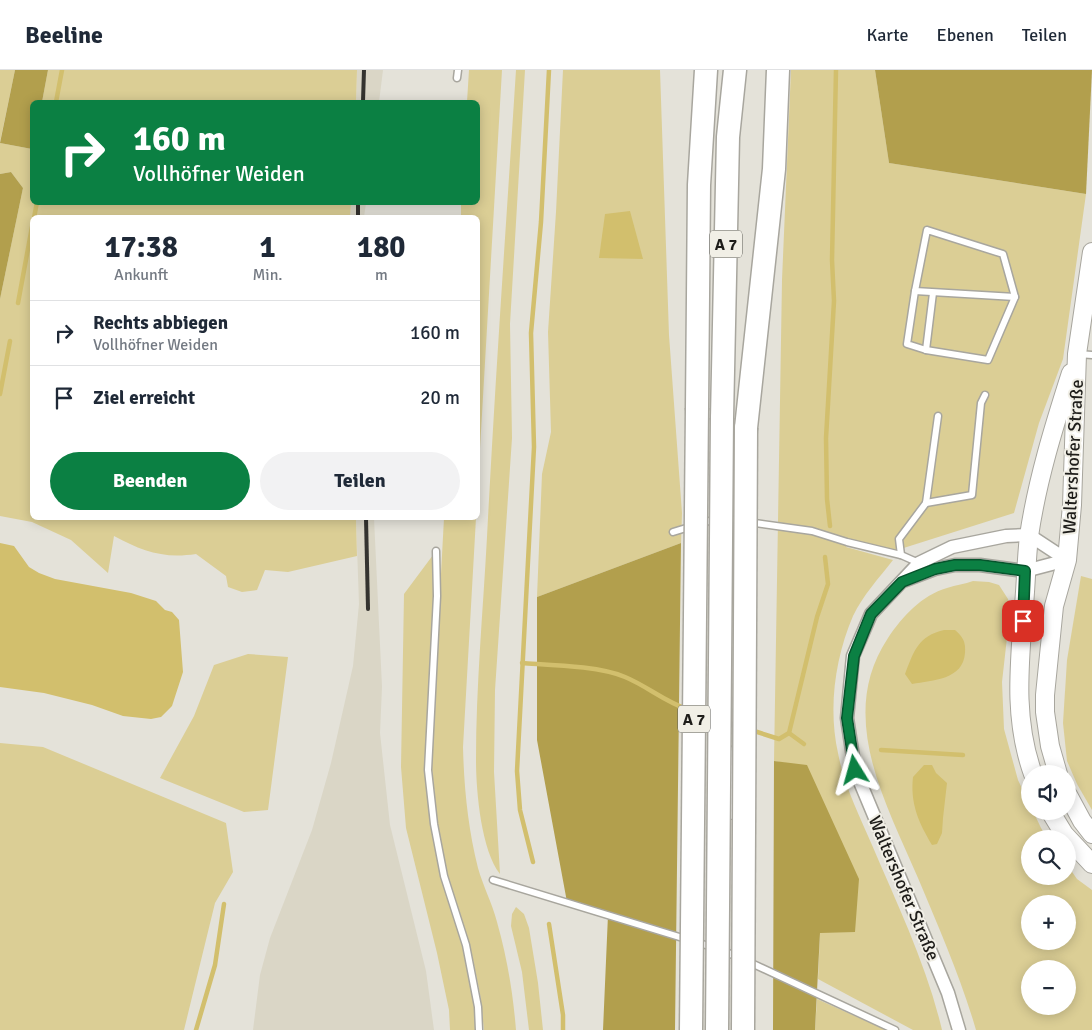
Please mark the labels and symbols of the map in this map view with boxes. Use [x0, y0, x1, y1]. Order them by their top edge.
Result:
road number: A 7 [710, 230, 742, 258]
street label: Waltershofer Straße [1058, 379, 1088, 535]
pin [1002, 600, 1044, 642]
road number: A 7 [678, 706, 710, 732]
position arrow [828, 743, 880, 795]
street label: Waltershofer Straße [864, 812, 944, 964]

